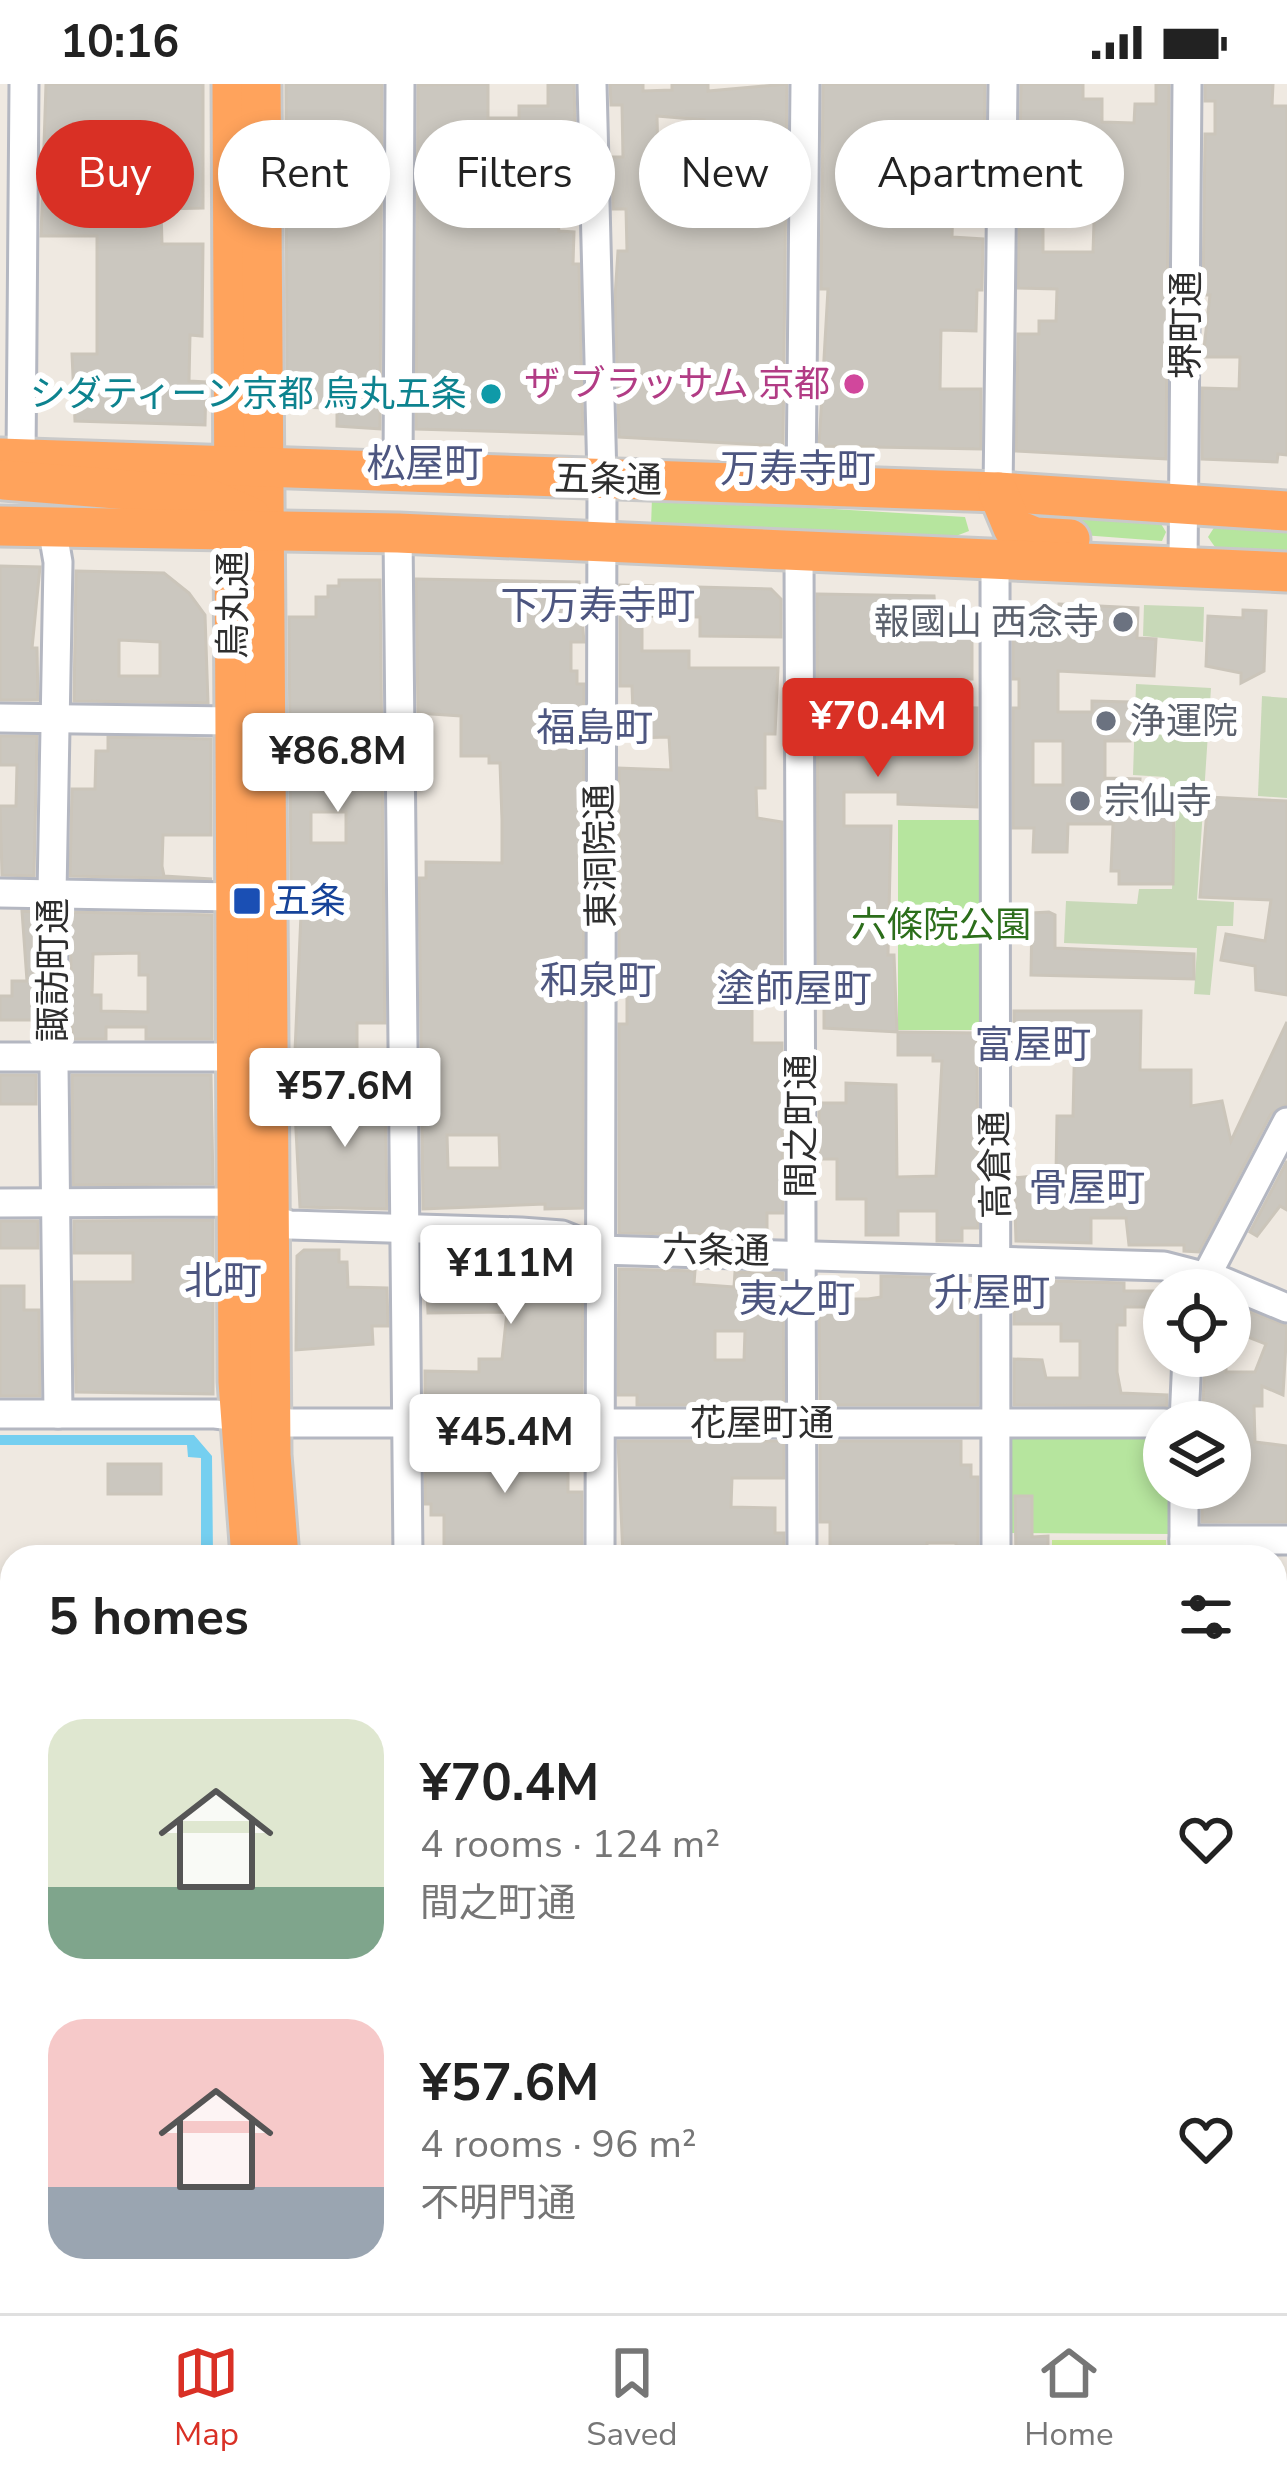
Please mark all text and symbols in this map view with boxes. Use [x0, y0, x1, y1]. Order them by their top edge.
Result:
text: 10:16 [60, 12, 179, 73]
chip: Buy [36, 120, 194, 228]
chip: Rent [218, 120, 390, 228]
chip: Filters [414, 120, 615, 228]
chip: New [639, 120, 811, 228]
chip: Apartment [835, 120, 1124, 228]
street label: 堺町通 [1162, 271, 1211, 379]
place label: ザ ブラッサム 京都 [524, 360, 830, 409]
place label: シダティーン京都 烏丸五条 [30, 370, 467, 419]
marker: ザ ブラッサム 京都 [841, 371, 867, 397]
marker: シダティーン京都 烏丸五条 [478, 381, 504, 407]
district label: 松屋町 [366, 438, 484, 491]
district label: 万寿寺町 [720, 443, 876, 496]
street label: 五条通 [554, 455, 662, 505]
street label: 烏丸通 [209, 551, 258, 659]
district label: 下万寿寺町 [500, 580, 696, 633]
place label: 報國山 西念寺 [874, 598, 1099, 647]
marker: 報國山 西念寺 [1110, 609, 1136, 635]
pin: ¥70.4M [780, 678, 976, 780]
text: ¥70.4M [809, 690, 947, 743]
place label: 浄運院 [1130, 697, 1238, 746]
district label: 福島町 [536, 702, 654, 755]
marker: 浄運院 [1093, 708, 1119, 734]
pin: ¥86.8M [240, 713, 436, 815]
text: ¥86.8M [269, 725, 407, 778]
place label: 宗仙寺 [1104, 777, 1212, 826]
street label: 東洞院通 [575, 784, 627, 928]
marker: 宗仙寺 [1067, 788, 1093, 814]
place label: 五条 [274, 877, 346, 926]
marker: 五条 [231, 885, 263, 917]
street label: 諏訪町通 [29, 898, 78, 1042]
park label: 六條院公園 [851, 901, 1031, 950]
district label: 和泉町 [539, 955, 657, 1008]
district label: 塗師屋町 [716, 963, 872, 1016]
district label: 富屋町 [974, 1019, 1092, 1072]
pin: ¥57.6M [247, 1048, 443, 1150]
street label: 間之町通 [777, 1054, 826, 1198]
text: ¥57.6M [276, 1060, 414, 1113]
street label: 高倉通 [971, 1111, 1021, 1219]
district label: 骨屋町 [1028, 1162, 1146, 1215]
pin: ¥111M [427, 1225, 595, 1327]
street label: 六条通 [662, 1226, 770, 1276]
text: ¥111M [447, 1237, 575, 1290]
district label: 北町 [184, 1255, 262, 1308]
district label: 升屋町 [933, 1267, 1051, 1320]
map controls [1143, 1269, 1251, 1509]
button: locate [1143, 1269, 1251, 1377]
district label: 夷之町 [738, 1273, 856, 1326]
pin: ¥45.4M [407, 1394, 603, 1496]
street label: 花屋町通 [690, 1399, 834, 1448]
button: layers [1143, 1401, 1251, 1509]
text: ¥45.4M [436, 1406, 574, 1459]
text: 5 homes [48, 1582, 249, 1652]
icon: filters [1173, 1584, 1239, 1650]
text: ¥70.4M [420, 1748, 599, 1818]
icon: home [144, 1767, 288, 1911]
icon: heart [1173, 1806, 1239, 1872]
text: 4 rooms · 124 m² [420, 1818, 720, 1871]
text: 間之町通 [420, 1877, 576, 1930]
text: ¥57.6M [420, 2048, 599, 2118]
icon: home [144, 2067, 288, 2211]
icon: heart [1173, 2106, 1239, 2172]
text: 4 rooms · 96 m² [420, 2118, 697, 2171]
text: 不明門通 [420, 2177, 576, 2230]
tab: Map [173, 2340, 239, 2457]
tab: Saved [586, 2340, 677, 2457]
tab: Home [1024, 2340, 1114, 2457]

